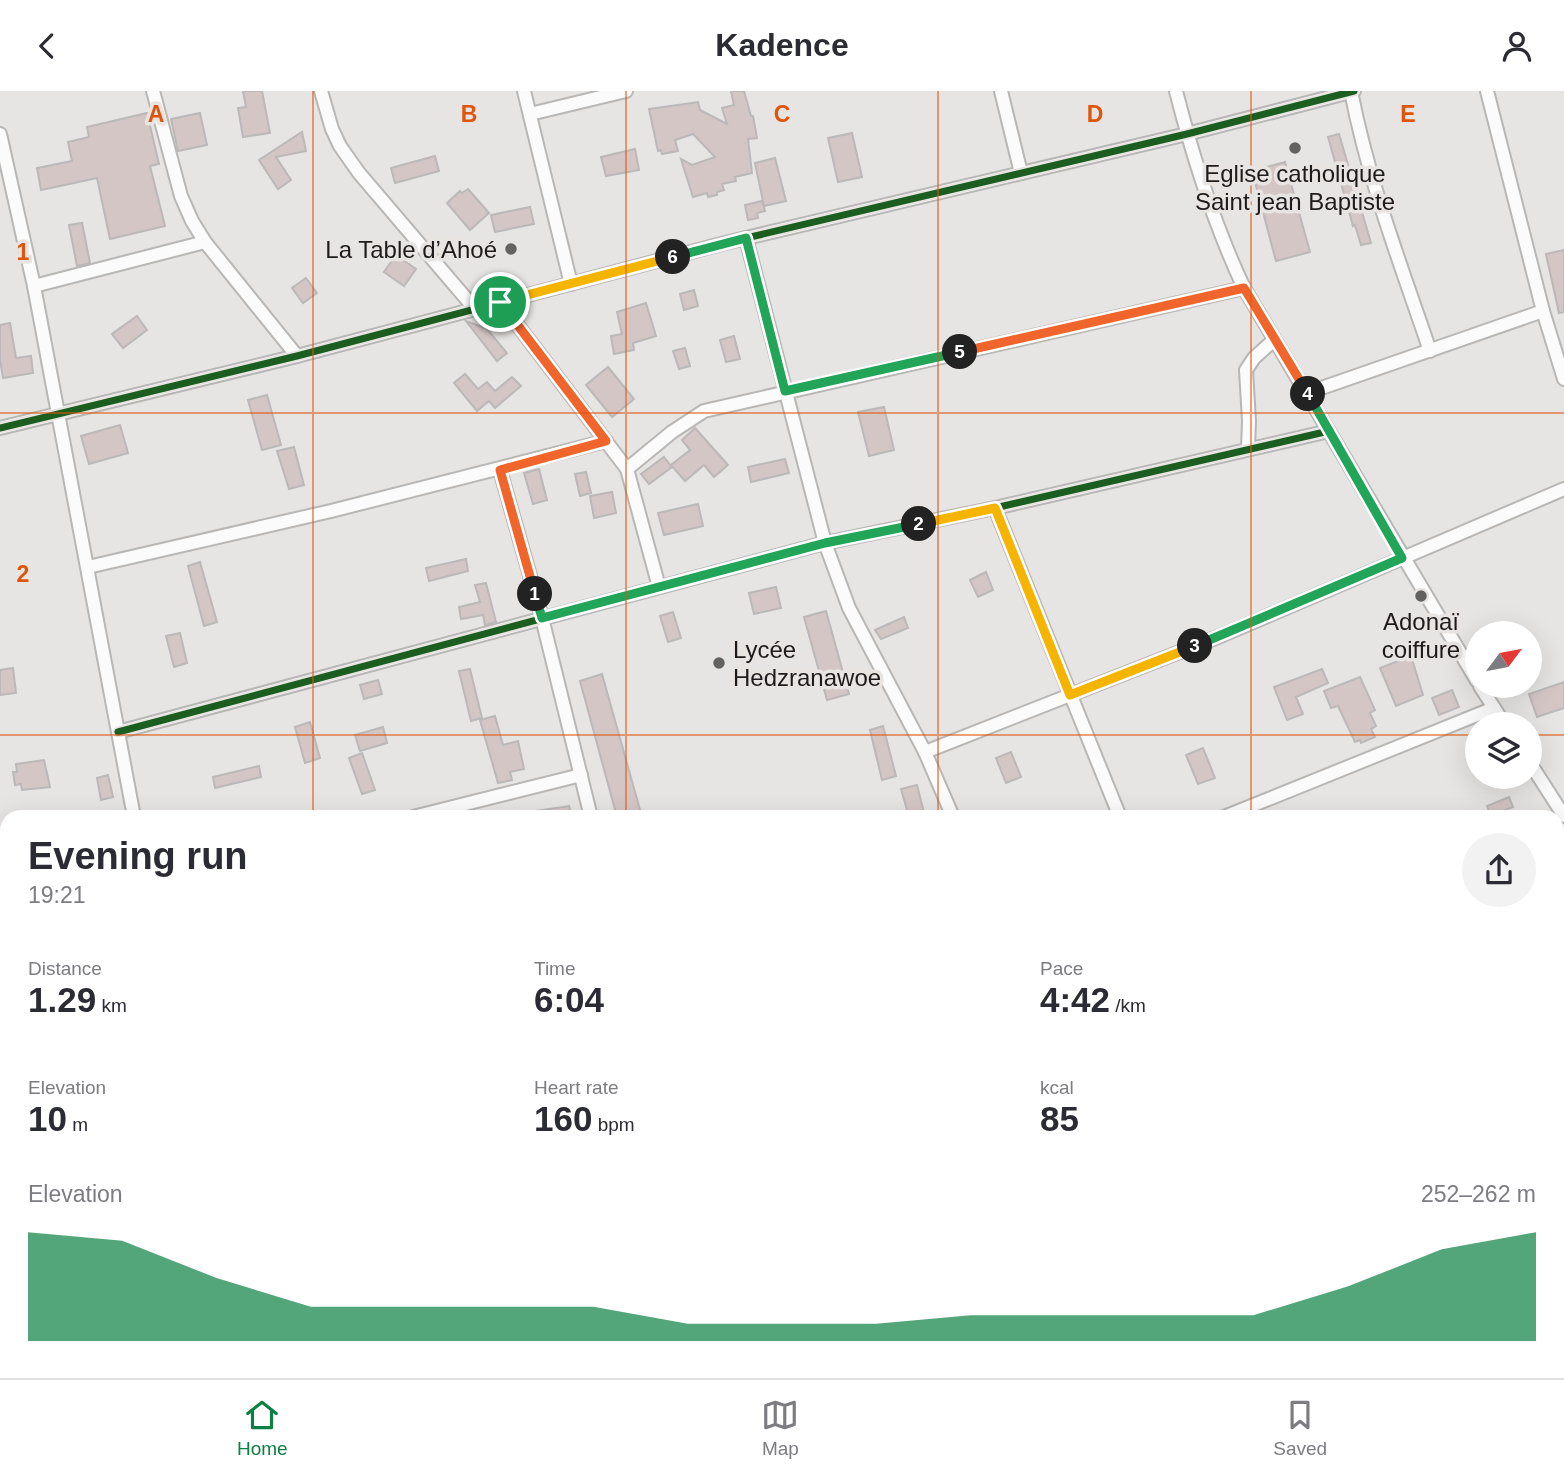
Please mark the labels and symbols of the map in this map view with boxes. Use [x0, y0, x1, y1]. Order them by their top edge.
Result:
text: A [148, 101, 164, 127]
text: B [461, 101, 477, 127]
text: C [774, 101, 790, 127]
text: D [1087, 101, 1103, 127]
text: E [1400, 101, 1416, 127]
marker: Eglise catholique Saint jean Baptiste [1287, 140, 1303, 156]
place label: Eglise catholique Saint jean Baptiste [1195, 160, 1395, 215]
place label: La Table d’Ahoé [325, 236, 497, 263]
text: 1 [17, 239, 30, 265]
pin: 6 [656, 239, 690, 275]
marker: La Table d’Ahoé [503, 241, 519, 257]
pin [470, 272, 530, 332]
pin: 5 [942, 335, 978, 369]
pin: 4 [1290, 377, 1326, 411]
pin: 2 [902, 507, 936, 541]
text: 2 [17, 561, 29, 587]
pin: 1 [518, 577, 552, 611]
marker: Adonaï coiffure [1413, 588, 1429, 604]
place label: Adonaï coiffure [1382, 608, 1460, 663]
north arrow [1465, 621, 1542, 698]
pin: 3 [1178, 629, 1212, 663]
place label: Lycée Hedzranawoe [733, 636, 881, 691]
marker: Lycée Hedzranawoe [711, 655, 727, 671]

